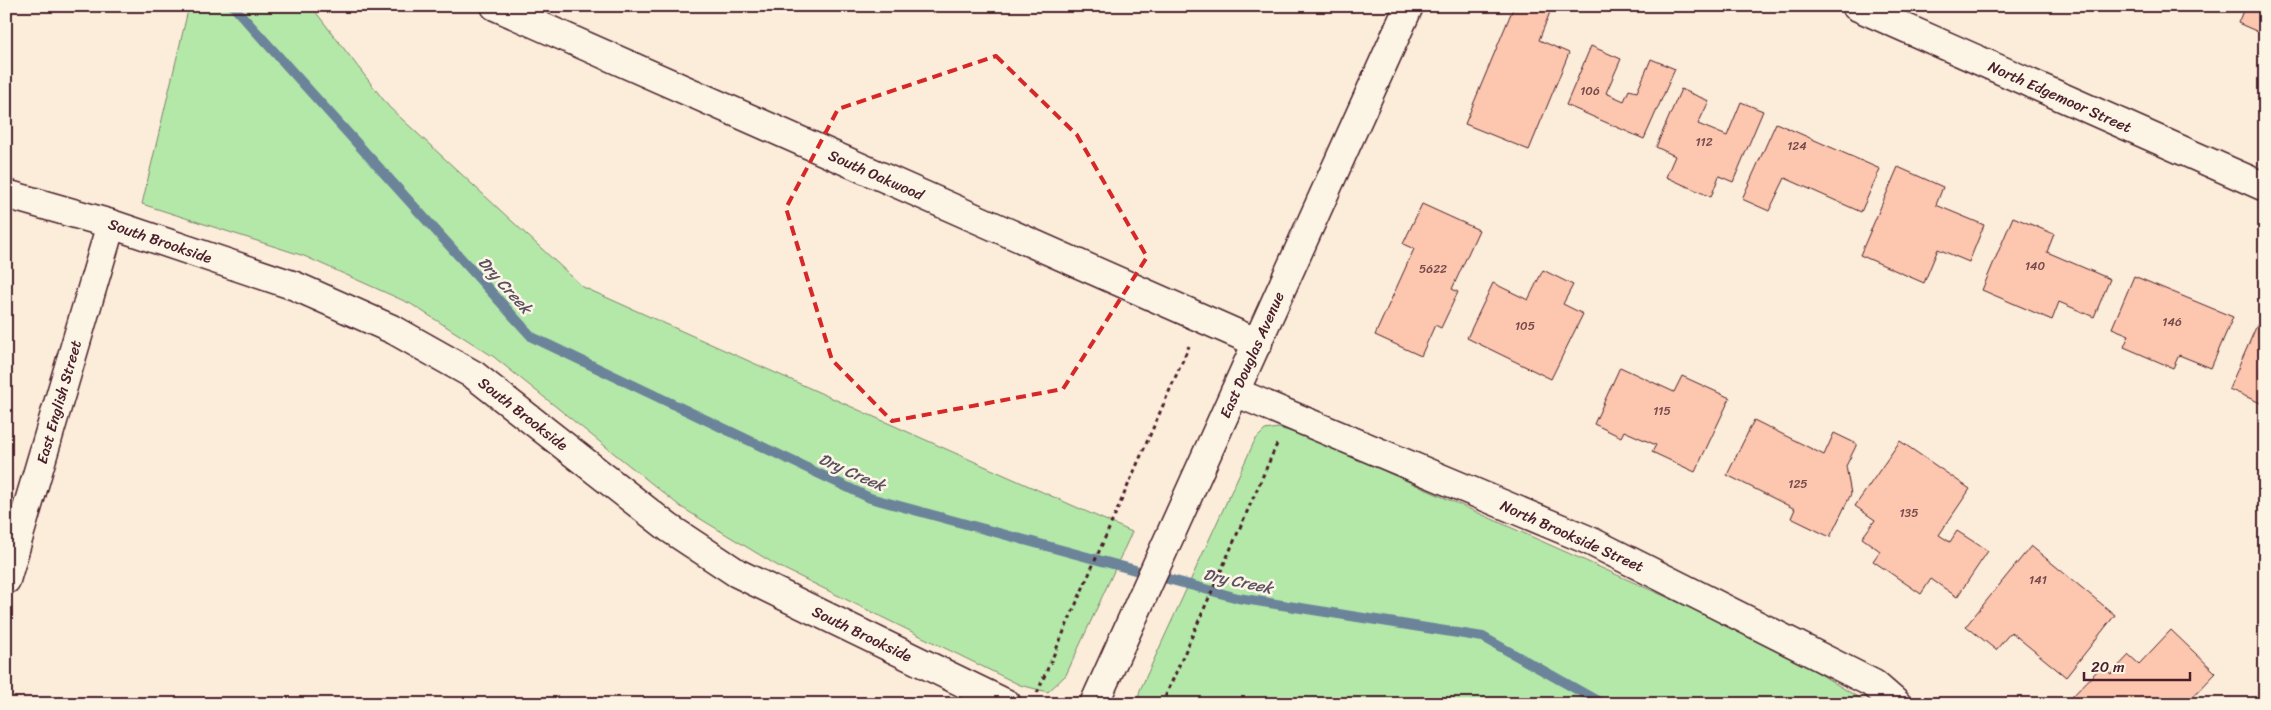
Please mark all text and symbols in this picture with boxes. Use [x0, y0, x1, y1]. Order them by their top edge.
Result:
street label: North Edgemoor Street [1984, 54, 2136, 141]
house number: 106 [1580, 80, 1600, 102]
house number: 112 [1695, 131, 1713, 153]
house number: 124 [1787, 135, 1807, 157]
street label: South Oakwood [824, 142, 929, 208]
street label: South Brookside [105, 211, 215, 271]
water label: Dry Creek [471, 249, 541, 323]
house number: 140 [2025, 255, 2046, 277]
house number: 5622 [1419, 258, 1447, 280]
street label: East Douglas Avenue [1212, 287, 1292, 423]
house number: 146 [2162, 311, 2182, 333]
house number: 105 [1515, 315, 1535, 337]
street label: East English Street [29, 337, 89, 467]
street label: South Brookside [472, 370, 574, 458]
house number: 115 [1653, 400, 1671, 422]
water label: Dry Creek [814, 444, 892, 501]
house number: 125 [1788, 473, 1808, 495]
street label: North Brookside Street [1496, 493, 1648, 580]
house number: 135 [1899, 502, 1919, 524]
water label: Dry Creek [1201, 560, 1278, 603]
house number: 141 [2029, 569, 2047, 591]
street label: South Brookside [808, 599, 916, 669]
scale bar [2084, 650, 2190, 682]
text: 20 m [2091, 654, 2125, 680]

